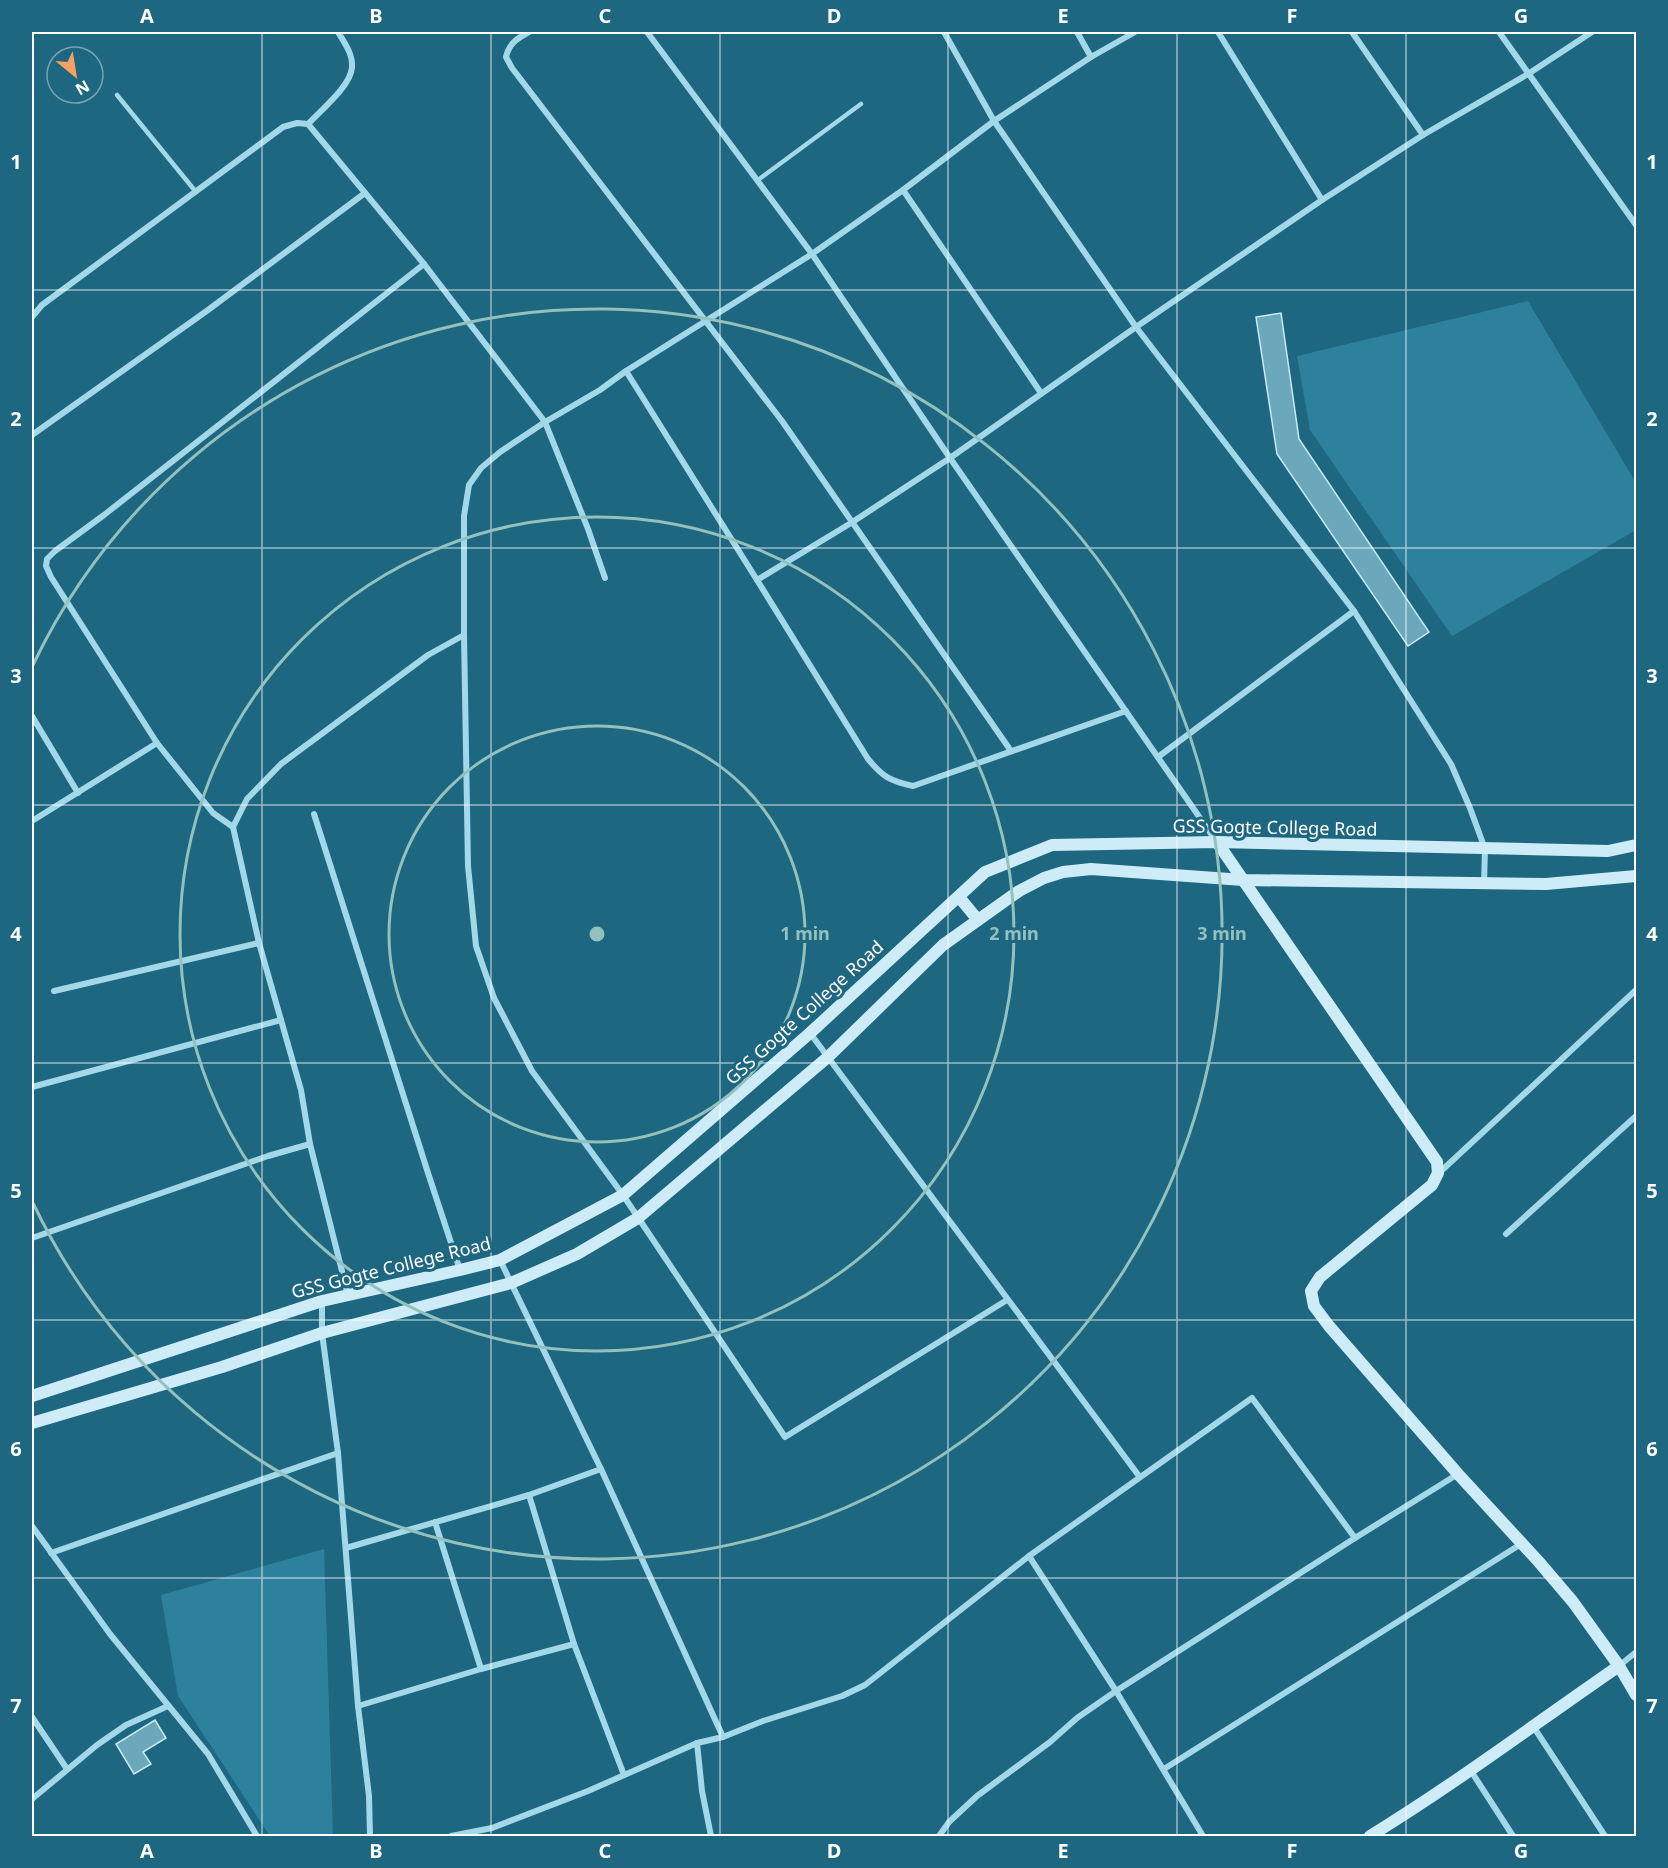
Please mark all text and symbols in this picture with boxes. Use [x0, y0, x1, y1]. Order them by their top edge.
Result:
text: A [140, 2, 154, 29]
text: B [369, 2, 383, 29]
text: C [599, 2, 612, 29]
text: D [827, 2, 841, 29]
text: E [1057, 2, 1069, 29]
text: F [1287, 2, 1297, 29]
text: G [1514, 2, 1528, 29]
north arrow [45, 45, 105, 105]
text: N [71, 75, 94, 101]
text: 1 [10, 148, 22, 175]
text: 1 [1646, 148, 1658, 175]
text: 2 [10, 405, 22, 432]
text: 2 [1646, 405, 1658, 432]
text: 3 [10, 662, 22, 689]
text: 3 [1646, 662, 1658, 689]
street label: GSS Gogte College Road [1172, 813, 1378, 841]
text: 4 [10, 920, 22, 947]
text: 4 [1646, 920, 1658, 947]
text: 1 min [780, 921, 830, 945]
text: 2 min [989, 921, 1039, 945]
text: 3 min [1197, 921, 1247, 945]
centre of rings [587, 924, 607, 944]
street label: GSS Gogte College Road [720, 935, 888, 1089]
text: 5 [10, 1177, 22, 1204]
text: 5 [1646, 1177, 1658, 1204]
street label: GSS Gogte College Road [289, 1231, 493, 1303]
text: 6 [10, 1435, 22, 1462]
text: 6 [1646, 1435, 1658, 1462]
text: 7 [10, 1692, 22, 1719]
text: 7 [1646, 1692, 1658, 1719]
text: A [140, 1837, 154, 1864]
text: B [369, 1837, 383, 1864]
text: C [599, 1837, 612, 1864]
text: D [827, 1837, 841, 1864]
text: E [1057, 1837, 1069, 1864]
text: F [1287, 1837, 1297, 1864]
text: G [1514, 1837, 1528, 1864]

